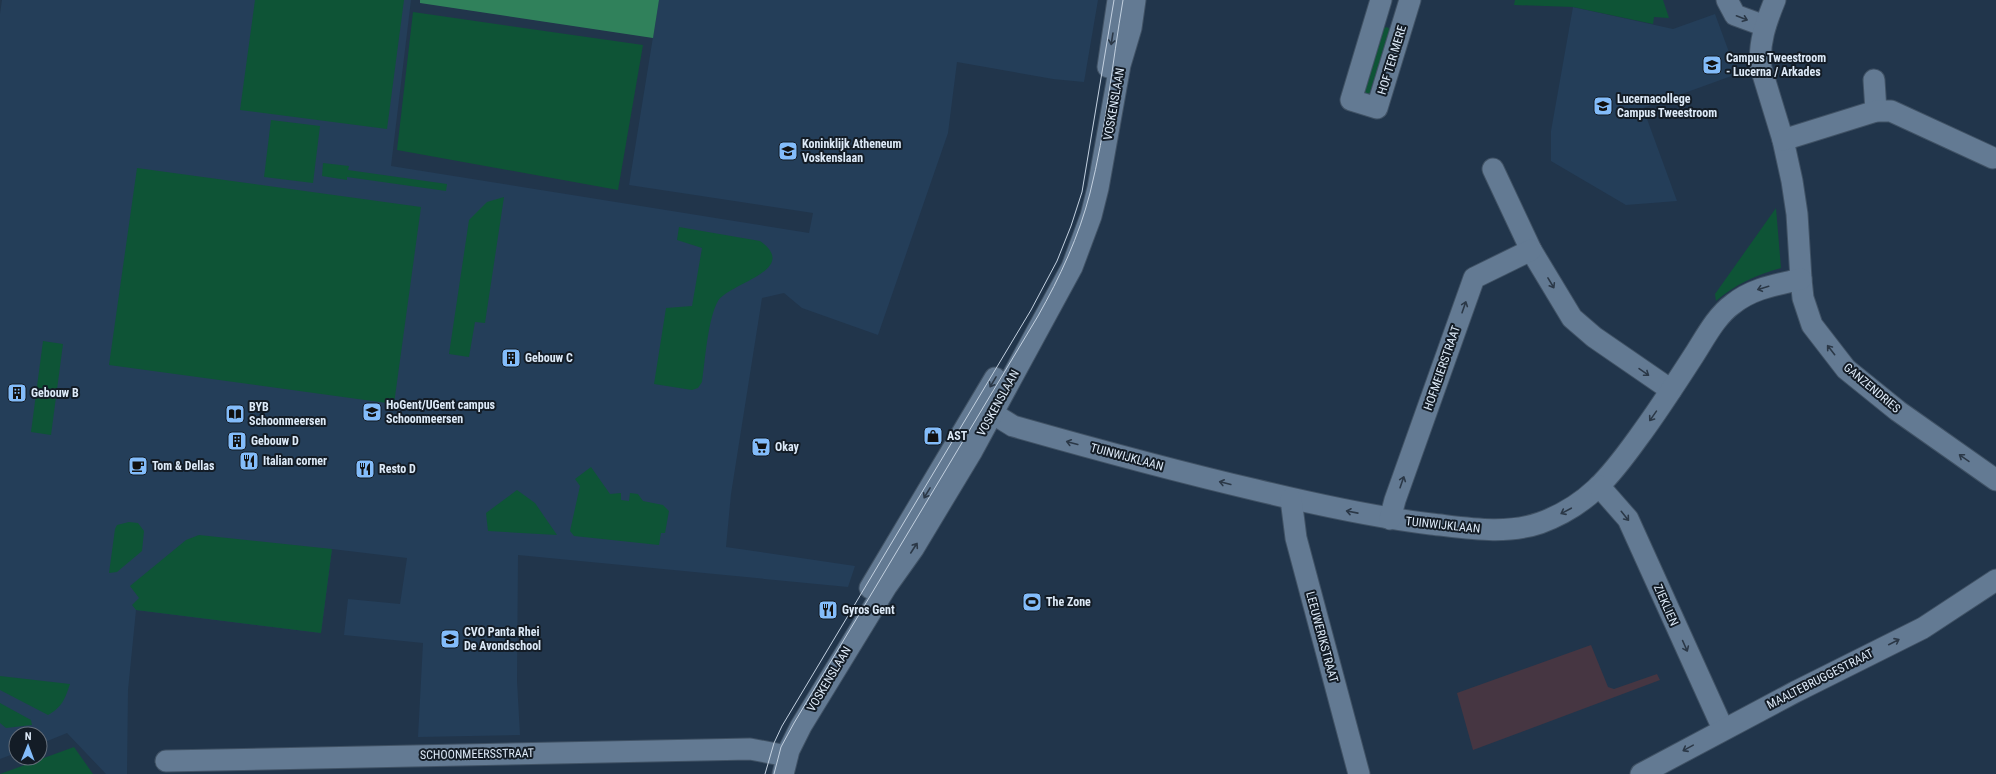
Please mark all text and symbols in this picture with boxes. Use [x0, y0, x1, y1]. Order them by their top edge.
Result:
one-way arrow [1735, 14, 1747, 22]
street label: HOF TER MERE [1375, 24, 1409, 96]
one-way arrow [1108, 32, 1116, 45]
place label: Campus Tweestroom - Lucerna / Arkades [1726, 51, 1826, 79]
school or university icon: Campus Tweestroom - Lucerna / Arkades [1701, 54, 1723, 76]
street label: VOSKENSLAAN [1101, 67, 1127, 141]
place label: Lucernacollege Campus Tweestroom [1617, 92, 1717, 120]
school or university icon: Lucernacollege Campus Tweestroom [1592, 95, 1614, 117]
place label: Koninklijk Atheneum Voskenslaan [802, 137, 901, 165]
school or university icon: Koninklijk Atheneum Voskenslaan [777, 140, 799, 162]
one-way arrow [1548, 277, 1556, 289]
one-way arrow [1756, 285, 1769, 292]
one-way arrow [1460, 301, 1468, 313]
street label: HOFMEIERSTRAAT [1421, 324, 1463, 412]
one-way arrow [1827, 344, 1835, 355]
building icon: Gebouw C [500, 347, 522, 369]
place label: Gebouw C [525, 351, 573, 365]
street label: GANZENDRIES [1841, 360, 1903, 416]
street label: VOSKENSLAAN [974, 368, 1022, 438]
one-way arrow [1638, 368, 1649, 376]
one-way arrow [989, 376, 997, 388]
building icon: Gebouw B [6, 382, 28, 404]
place label: Gebouw B [31, 386, 79, 400]
place label: HoGent/UGent campus Schoonmeersen [386, 398, 496, 426]
place label: BYB Schoonmeersen [249, 400, 326, 428]
school or university icon: HoGent/UGent campus Schoonmeersen [361, 401, 383, 423]
library icon: BYB Schoonmeersen [224, 403, 246, 425]
one-way arrow [1649, 410, 1657, 421]
shop icon: AST [922, 425, 944, 447]
place label: AST [947, 429, 968, 443]
building icon: Gebouw D [226, 430, 248, 452]
place label: Gebouw D [251, 434, 299, 448]
supermarket icon: Okay [750, 436, 772, 458]
one-way arrow [1066, 439, 1079, 446]
place label: Okay [775, 440, 800, 454]
street label: TUINWIJKLAAN [1089, 441, 1165, 473]
restaurant icon: Italian corner [238, 450, 260, 472]
place label: Italian corner [263, 454, 327, 468]
one-way arrow [1959, 454, 1970, 462]
cafe icon: Tom & Dellas [127, 455, 149, 477]
restaurant icon: Resto D [354, 458, 376, 480]
place label: Tom & Dellas [152, 459, 215, 473]
place label: Resto D [379, 462, 416, 476]
one-way arrow [1398, 476, 1406, 488]
one-way arrow [1219, 478, 1232, 486]
one-way arrow [922, 487, 930, 499]
one-way arrow [1346, 507, 1359, 515]
one-way arrow [1560, 507, 1572, 515]
one-way arrow [1620, 511, 1629, 521]
street label: TUINWIJKLAAN [1405, 514, 1481, 536]
one-way arrow [910, 542, 918, 553]
street label: ZIEKLIEN [1651, 582, 1681, 628]
street label: LEEUWERIKSTRAAT [1303, 590, 1341, 684]
sports icon: The Zone [1021, 591, 1043, 613]
place label: The Zone [1046, 595, 1091, 609]
restaurant icon: Gyros Gent [817, 599, 839, 621]
place label: Gyros Gent [842, 603, 895, 617]
place label: CVO Panta Rhei De Avondschool [464, 625, 541, 653]
school or university icon: CVO Panta Rhei De Avondschool [439, 628, 461, 650]
one-way arrow [1888, 637, 1900, 645]
one-way arrow [1682, 640, 1689, 652]
street label: VOSKENSLAAN [804, 644, 854, 714]
street label: MAALTEBRUGGESTRAAT [1765, 646, 1875, 712]
north arrow [8, 726, 48, 766]
text: N [25, 730, 32, 743]
one-way arrow [1682, 745, 1694, 752]
street label: SCHOONMEERSSTRAAT [420, 746, 534, 762]

